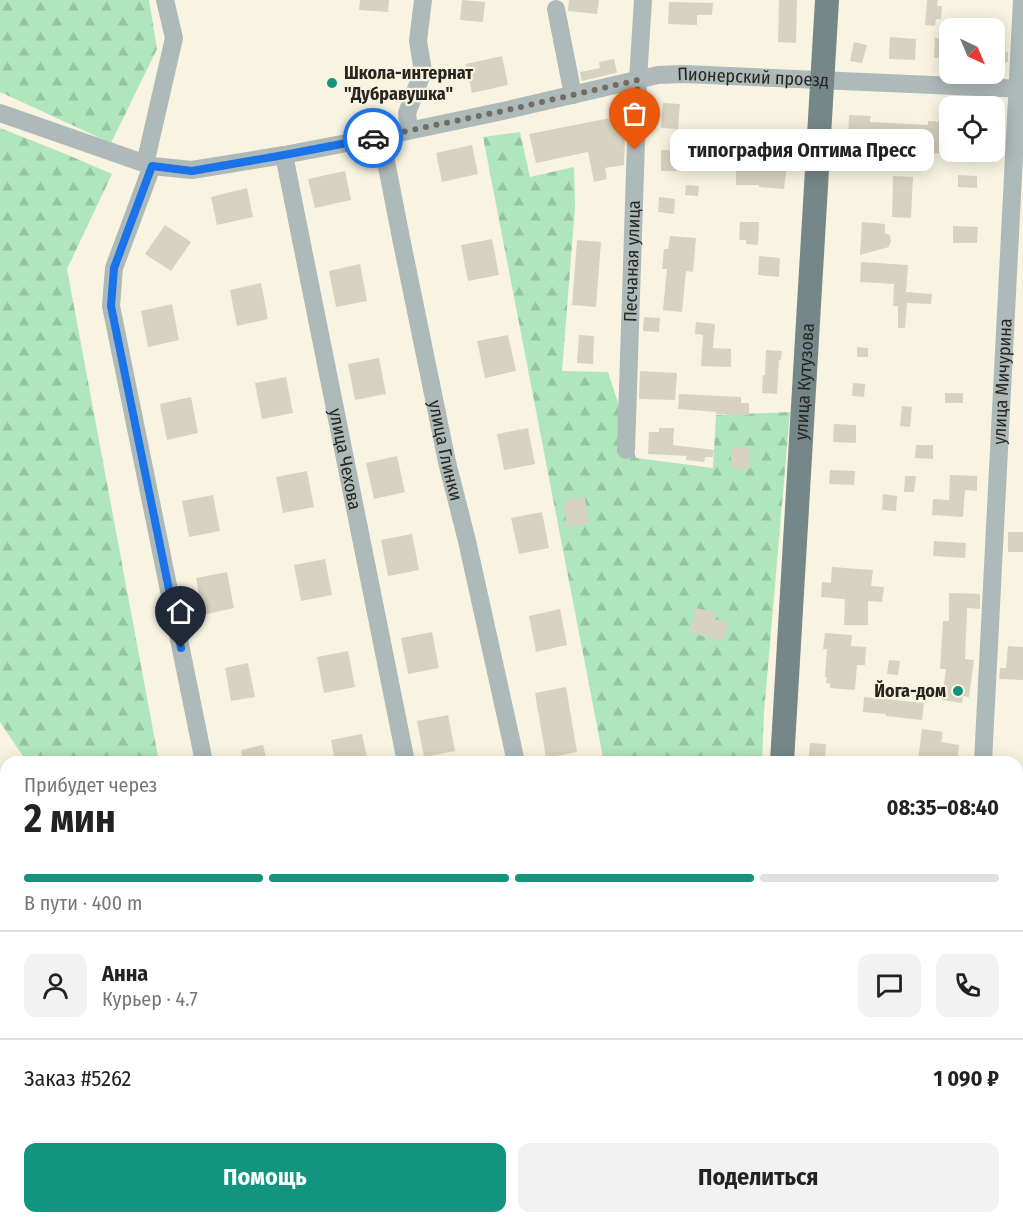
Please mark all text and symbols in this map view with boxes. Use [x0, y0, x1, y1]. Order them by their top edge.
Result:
north arrow [939, 18, 1005, 84]
map controls [939, 18, 1005, 162]
place label: Школа-интернат "Дубравушка" [344, 62, 473, 105]
street label: Пионерский проезд [677, 63, 829, 91]
marker: Школа-интернат "Дубравушка" [325, 76, 339, 90]
pin [609, 88, 660, 150]
button: locate [939, 96, 1005, 162]
icon: bag [618, 97, 651, 130]
courier [343, 108, 403, 168]
icon: car [357, 122, 390, 155]
callout: типография Оптима Пресс [671, 129, 935, 171]
text: типография Оптима Пресс [688, 138, 916, 162]
street label: Песчаная улица [619, 200, 645, 322]
street label: улица Мичурина [988, 318, 1017, 445]
street label: улица Кутузова [790, 322, 819, 441]
street label: улица Глинки [424, 398, 467, 503]
street label: улица Чехова [324, 406, 366, 512]
pin [155, 586, 206, 648]
icon: home [164, 595, 197, 628]
place label: Йога-дом [874, 679, 946, 702]
marker: Йога-дом [951, 684, 965, 698]
text: Прибудет через [24, 773, 157, 797]
text: 08:35–08:40 [886, 794, 999, 821]
text: 2 мин [24, 796, 116, 842]
text: В пути · 400 m [24, 891, 142, 915]
button: person [24, 954, 87, 1017]
button: chat [858, 954, 921, 1017]
button: phone [936, 954, 999, 1017]
text: Анна [102, 960, 148, 987]
text: Курьер · 4.7 [102, 987, 198, 1011]
text: Заказ #5262 [24, 1065, 131, 1092]
text: 1 090 ₽ [933, 1065, 999, 1092]
button: Помощь [24, 1143, 506, 1212]
button: Поделиться [518, 1143, 999, 1212]

